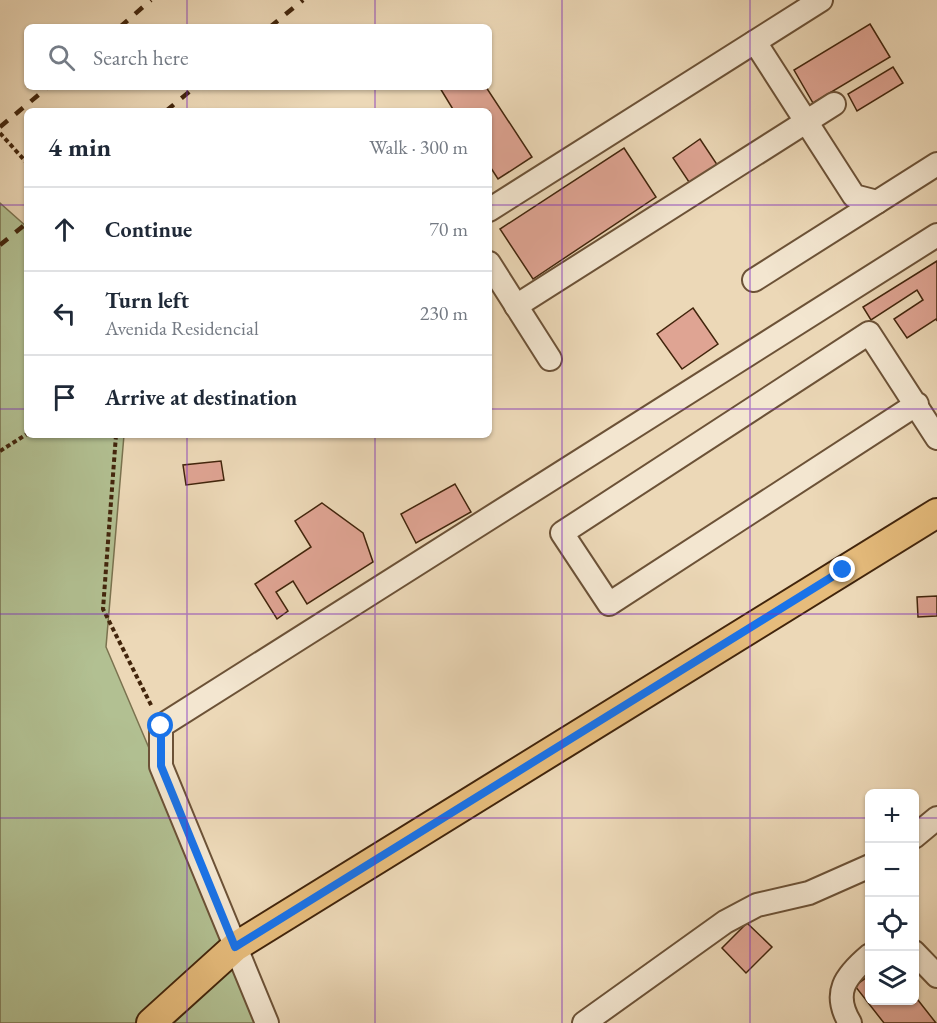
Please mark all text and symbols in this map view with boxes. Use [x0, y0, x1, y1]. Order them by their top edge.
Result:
search box [24, 24, 492, 90]
icon: search [45, 41, 78, 74]
text: Search here [93, 43, 188, 72]
text: 4 min [48, 130, 111, 164]
text: Walk · 300 m [369, 134, 468, 160]
icon: ahead [48, 213, 81, 246]
text: Continue [105, 215, 192, 244]
text: 70 m [429, 216, 468, 242]
text: Turn left [105, 286, 189, 315]
icon: left [48, 297, 81, 330]
text: 230 m [420, 300, 468, 326]
text: Avenida Residencial [105, 315, 259, 341]
icon: arrive [48, 381, 81, 414]
text: Arrive at destination [105, 383, 297, 412]
route end [829, 556, 855, 582]
route start [147, 712, 173, 738]
map controls [865, 789, 919, 1005]
button: + [865, 789, 919, 843]
button: − [865, 843, 919, 897]
button: locate [865, 897, 919, 951]
button: layers [865, 951, 919, 1005]

